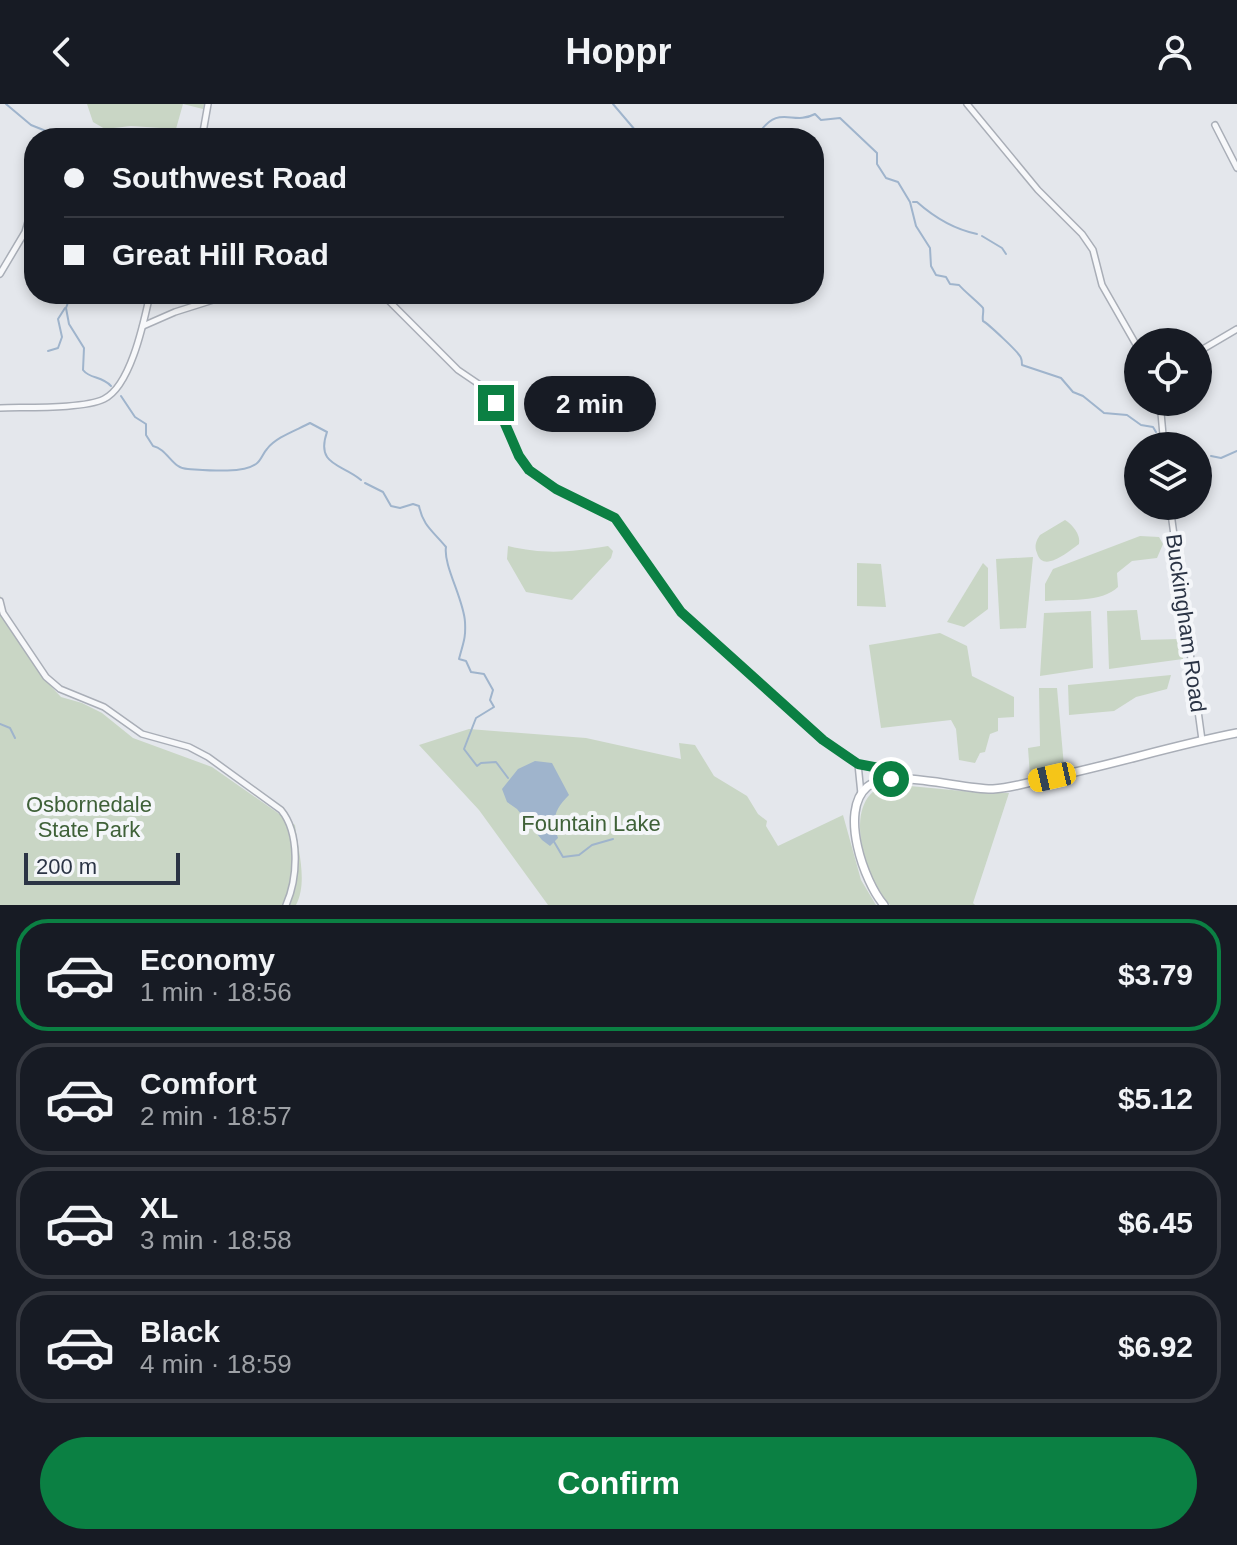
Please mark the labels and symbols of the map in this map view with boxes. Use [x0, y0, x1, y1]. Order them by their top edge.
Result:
callout: 2 min [524, 375, 656, 431]
route end [478, 385, 514, 421]
street label: Buckingham Road [1161, 532, 1211, 714]
car [1026, 760, 1078, 794]
route start [873, 761, 909, 797]
park label: Osbornedale State Park [26, 792, 152, 842]
park label: Fountain Lake [521, 811, 661, 836]
scale bar [24, 849, 180, 885]

